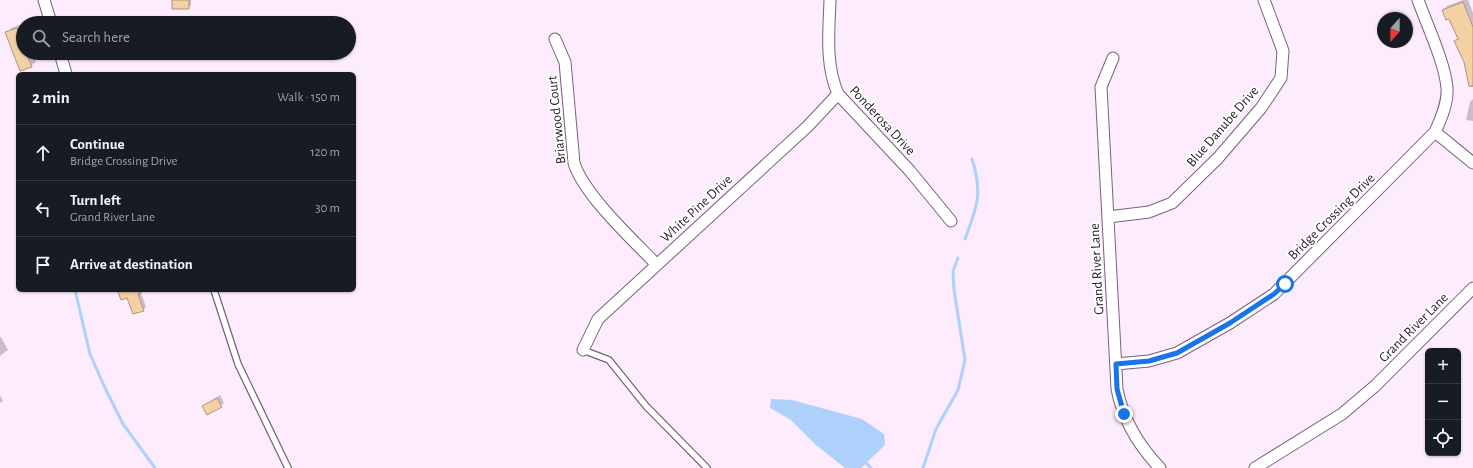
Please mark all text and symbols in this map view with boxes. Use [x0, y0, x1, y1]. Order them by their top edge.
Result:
north arrow [1377, 12, 1413, 48]
search box [16, 16, 356, 60]
icon: search [30, 27, 52, 49]
text: Search here [62, 30, 130, 45]
street label: Briarwood Court [545, 75, 569, 165]
street label: Ponderosa Drive [847, 83, 918, 158]
street label: Blue Danube Drive [1184, 84, 1261, 170]
text: 2 min [32, 89, 70, 106]
text: Walk · 150 m [277, 91, 340, 104]
text: Continue [70, 137, 125, 152]
icon: ahead [32, 142, 54, 164]
text: 120 m [310, 146, 340, 159]
text: Bridge Crossing Drive [70, 155, 177, 168]
street label: Bridge Crossing Drive [1286, 171, 1378, 263]
street label: White Pine Drive [658, 172, 735, 245]
text: Turn left [70, 193, 121, 208]
icon: left [32, 198, 54, 220]
text: 30 m [315, 202, 340, 215]
text: Grand River Lane [70, 211, 155, 224]
street label: Grand River Lane [1088, 223, 1106, 315]
icon: arrive [32, 254, 54, 276]
text: Arrive at destination [70, 257, 193, 272]
route start [1276, 275, 1294, 293]
street label: Grand River Lane [1376, 290, 1451, 365]
map controls [1425, 348, 1461, 456]
button: + [1425, 348, 1461, 384]
button: − [1425, 384, 1461, 420]
route end [1115, 405, 1133, 423]
button: locate [1425, 420, 1461, 456]

